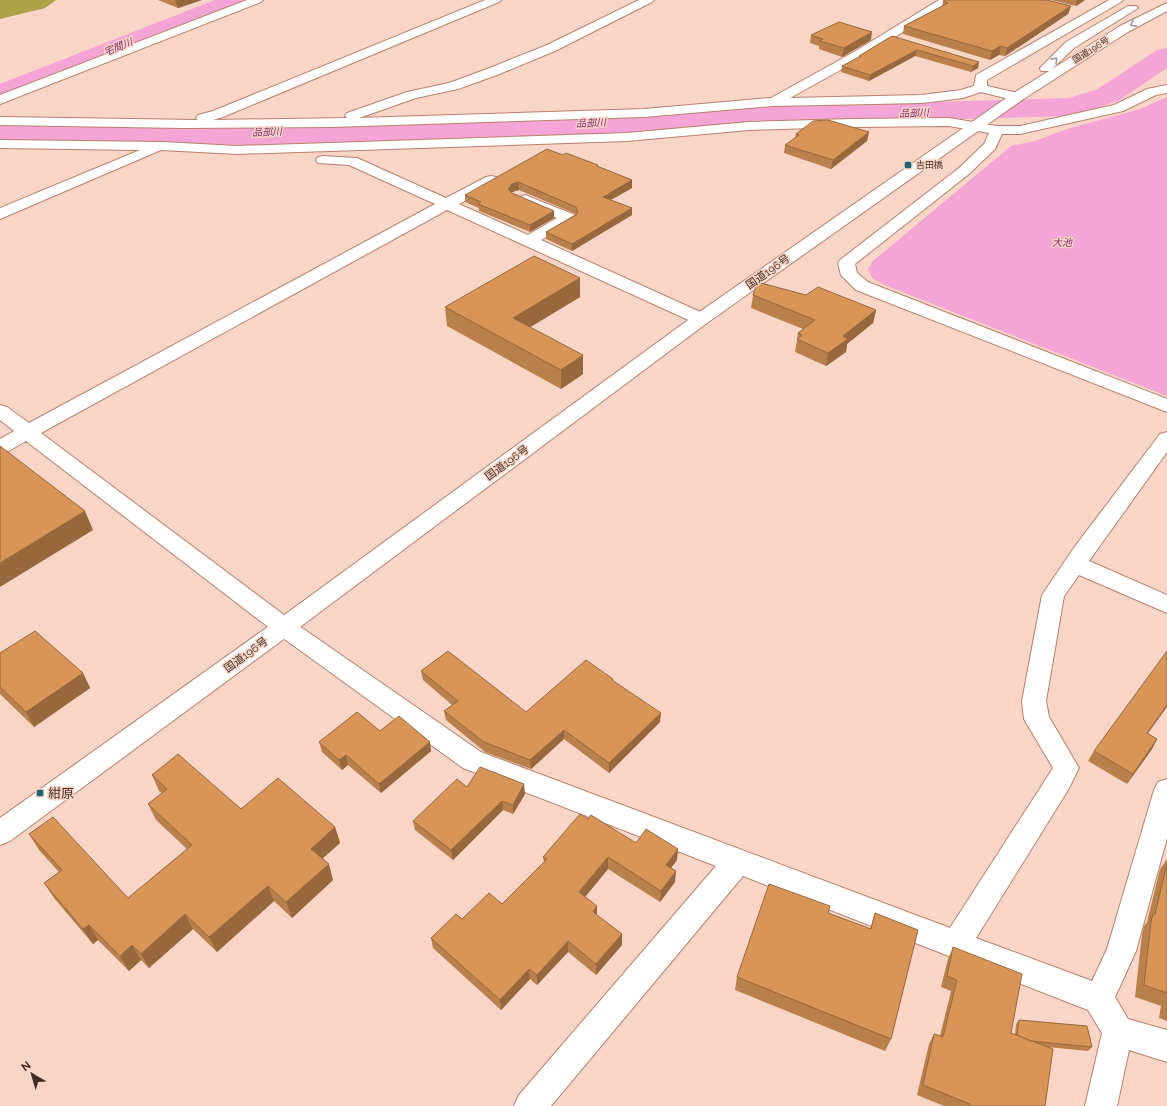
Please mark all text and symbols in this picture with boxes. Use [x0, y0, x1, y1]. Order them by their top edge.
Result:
one-way arrow [1130, 20, 1137, 27]
street label: 国道196号 [1071, 35, 1111, 65]
water label: 宅間川 [102, 36, 135, 58]
one-way arrow [1050, 57, 1058, 64]
water label: 品部川 [899, 107, 930, 119]
water label: 品部川 [576, 117, 607, 129]
water label: 品部川 [252, 126, 283, 138]
marker: 吉田橋 [903, 160, 913, 170]
place label: 吉田橋 [916, 160, 943, 170]
water label: 大池 [1052, 237, 1073, 248]
street label: 国道196号 [743, 252, 793, 292]
street label: 国道196号 [483, 443, 531, 483]
street label: 国道196号 [222, 635, 270, 675]
place label: 紺原 [48, 786, 74, 801]
marker: 紺原 [35, 788, 45, 798]
north arrow [12, 1054, 52, 1094]
text: N [19, 1059, 33, 1074]

